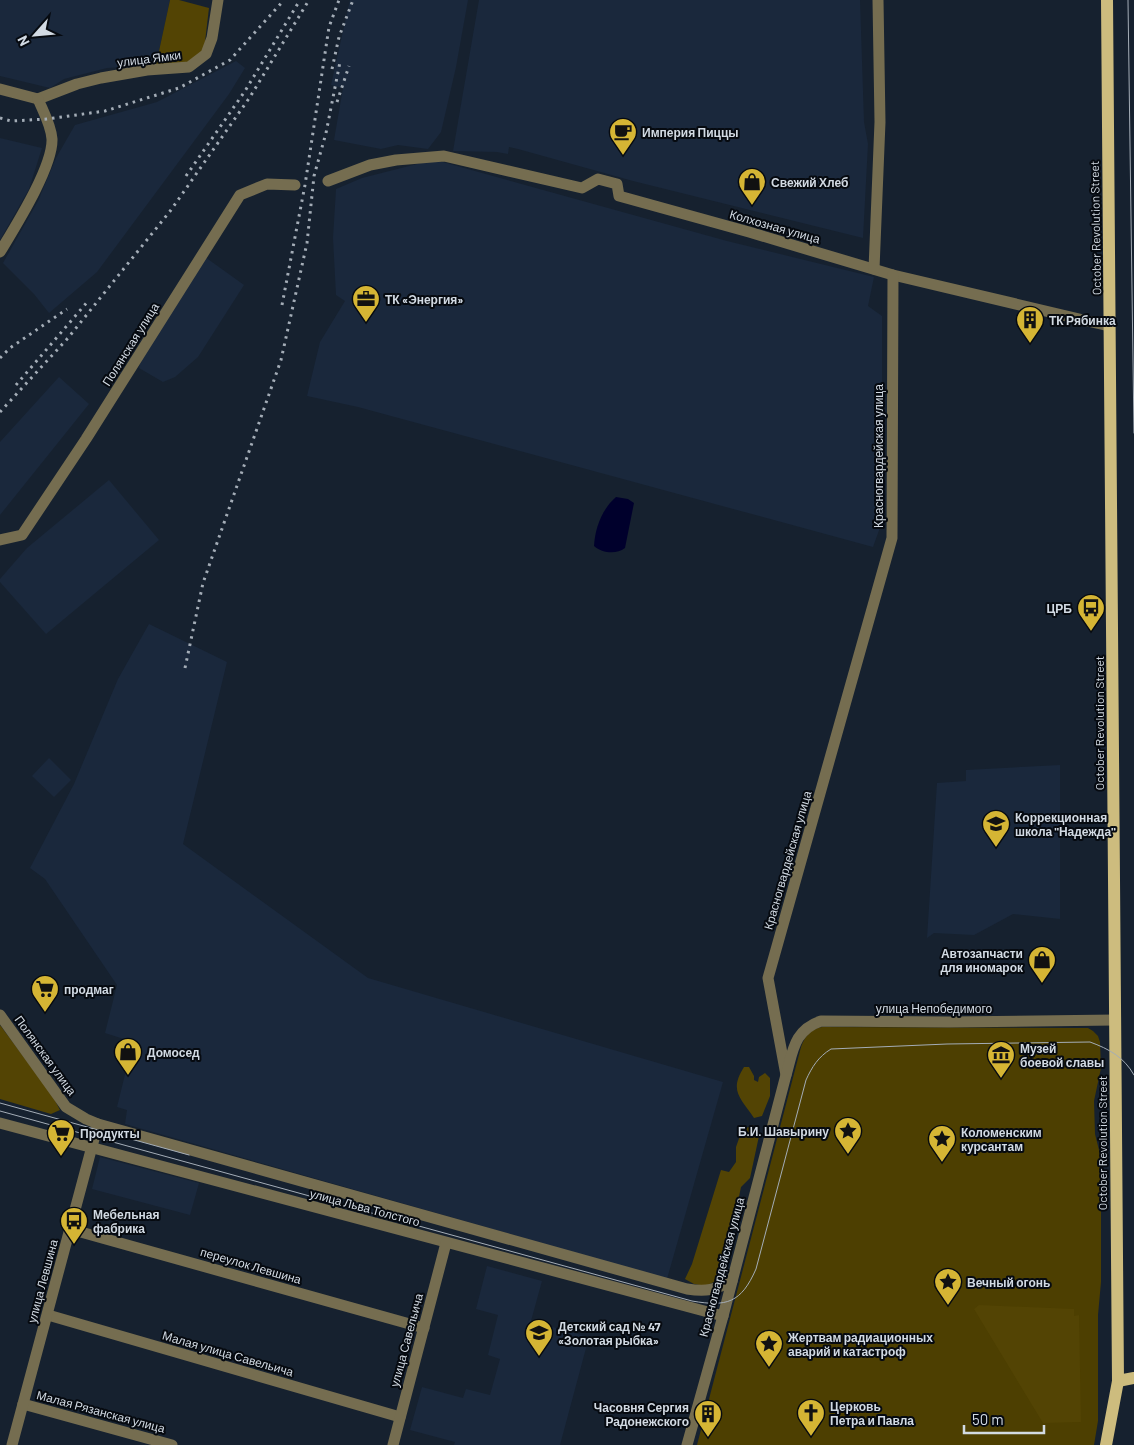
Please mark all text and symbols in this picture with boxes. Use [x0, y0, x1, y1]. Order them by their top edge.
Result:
north arrow [10, 10, 60, 60]
text: N [13, 33, 33, 49]
street label: улица Ямки [116, 47, 182, 70]
cafe icon: Империя Пиццы [608, 117, 638, 156]
place label: Империя Пиццы [642, 125, 739, 140]
street label: October Revolution Street [1087, 161, 1103, 295]
shop icon: Свежий Хлеб [737, 167, 767, 206]
place label: Свежий Хлеб [771, 175, 848, 189]
street label: Колхозная улица [728, 206, 822, 247]
office icon: ТК «Энергия» [351, 284, 381, 323]
place label: ТК «Энергия» [385, 292, 463, 307]
street label: Полянская улица [99, 300, 162, 389]
building icon: ТК Рябинка [1015, 305, 1045, 344]
place label: ТК Рябинка [1049, 313, 1116, 327]
street label: Красногвардейская улица [871, 384, 886, 528]
bus stop icon: ЦРБ [1076, 593, 1106, 632]
place label: ЦРБ [1047, 601, 1072, 616]
street label: October Revolution Street [1092, 656, 1106, 790]
street label: Красногвардейская улица [760, 789, 815, 931]
school or university icon: Коррекционная школа "Надежда" [981, 809, 1011, 848]
place label: Коррекционная школа "Надежда" [1015, 810, 1116, 839]
shop icon: Автозапчасти для иномарок [1027, 945, 1057, 984]
place label: Автозапчасти для иномарок [941, 946, 1024, 975]
supermarket icon: продмаг [30, 974, 60, 1013]
place label: продмаг [64, 982, 114, 997]
street label: улица Непобедимого [876, 1001, 993, 1016]
street label: Полянская улица [12, 1012, 80, 1098]
shop icon: Домосед [113, 1037, 143, 1076]
museum icon: Музей боевой славы [986, 1040, 1016, 1079]
place label: Музей боевой славы [1020, 1041, 1104, 1069]
place label: Домосед [147, 1045, 200, 1060]
street label: October Revolution Street [1095, 1076, 1109, 1210]
place icon: Б.И. Шавырину [833, 1116, 863, 1155]
supermarket icon: Продукты [46, 1118, 76, 1157]
place label: Б.И. Шавырину [738, 1124, 829, 1139]
place icon: Коломенским курсантам [927, 1124, 957, 1163]
place label: Коломенским курсантам [961, 1125, 1042, 1154]
place label: Продукты [80, 1126, 140, 1141]
street label: улица Льва Толстого [308, 1186, 422, 1229]
street label: Красногвардейская улица [696, 1195, 747, 1339]
bus stop icon: Мебельная фабрика [59, 1206, 89, 1245]
place label: Мебельная фабрика [93, 1207, 160, 1236]
street label: улица Левшина [24, 1237, 61, 1325]
street label: переулок Левшина [199, 1244, 303, 1287]
place icon: Вечный огонь [933, 1267, 963, 1306]
place label: Вечный огонь [967, 1275, 1050, 1289]
street label: улица Савельича [387, 1291, 426, 1389]
school or university icon: Детский сад № 47 «Золотая рыбка» [524, 1318, 554, 1357]
place label: Детский сад № 47 «Золотая рыбка» [558, 1319, 660, 1348]
street label: Малая улица Савельича [161, 1328, 295, 1379]
place icon: Жертвам радиационных аварий и катастроф [754, 1329, 784, 1368]
place label: Жертвам радиационных аварий и катастроф [787, 1330, 933, 1359]
street label: Малая Рязанская улица [35, 1387, 167, 1436]
church icon: Церковь Петра и Павла [796, 1398, 826, 1437]
building icon: Часовня Сергия Радонежского [693, 1399, 723, 1438]
place label: Церковь Петра и Павла [830, 1399, 914, 1428]
place label: Часовня Сергия Радонежского [594, 1400, 689, 1429]
scale bar [964, 1402, 1044, 1434]
text: 50 m [972, 1410, 1004, 1428]

